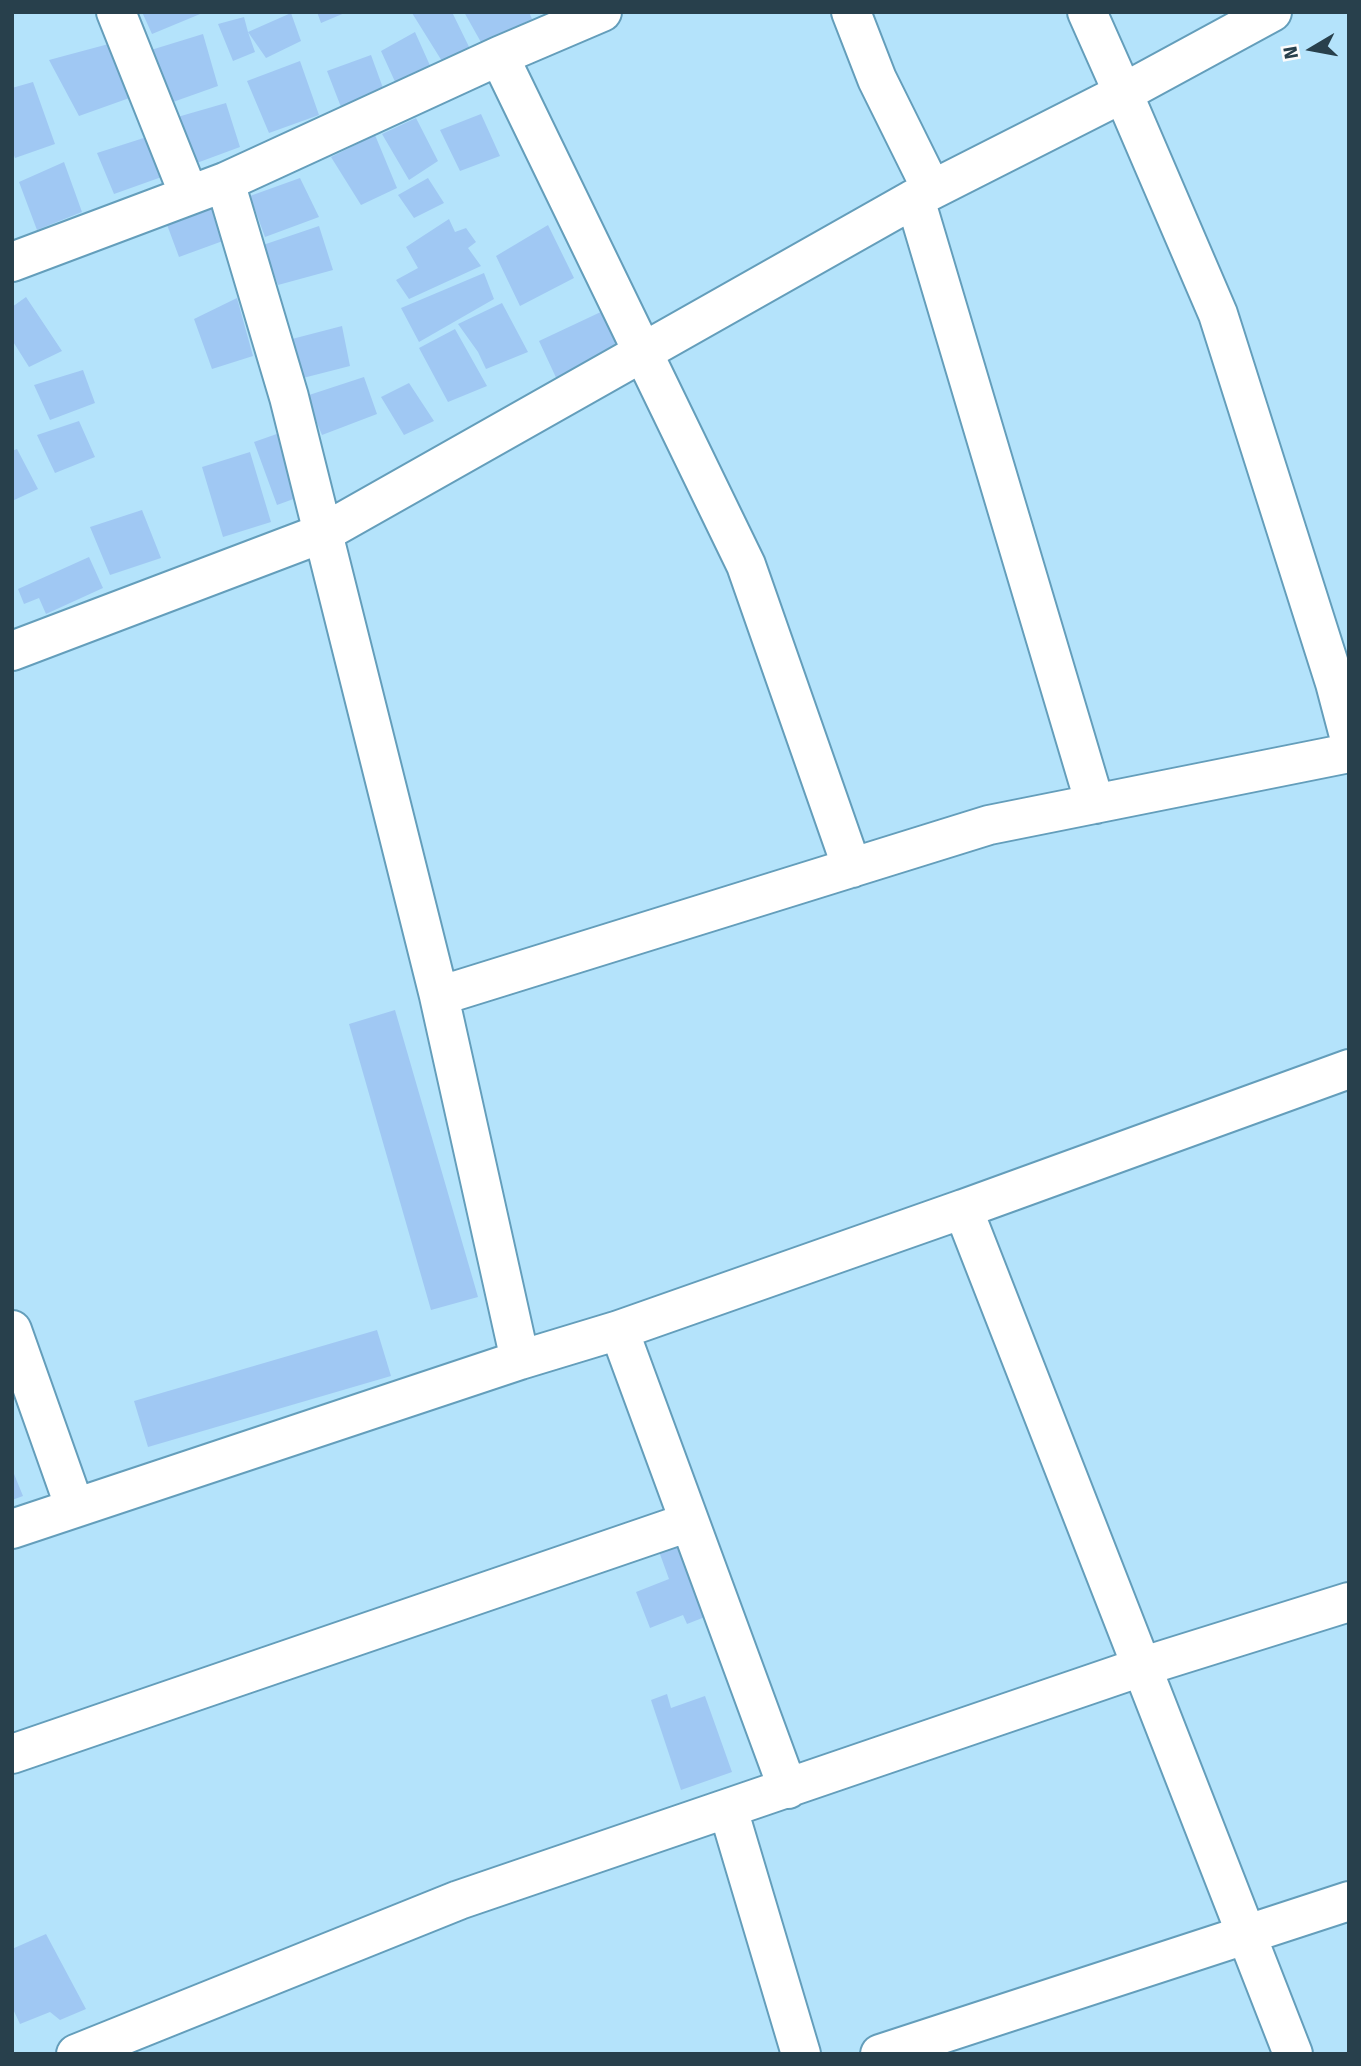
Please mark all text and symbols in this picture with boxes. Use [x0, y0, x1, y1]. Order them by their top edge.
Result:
north arrow [1277, 14, 1347, 84]
text: N [1278, 45, 1303, 61]

